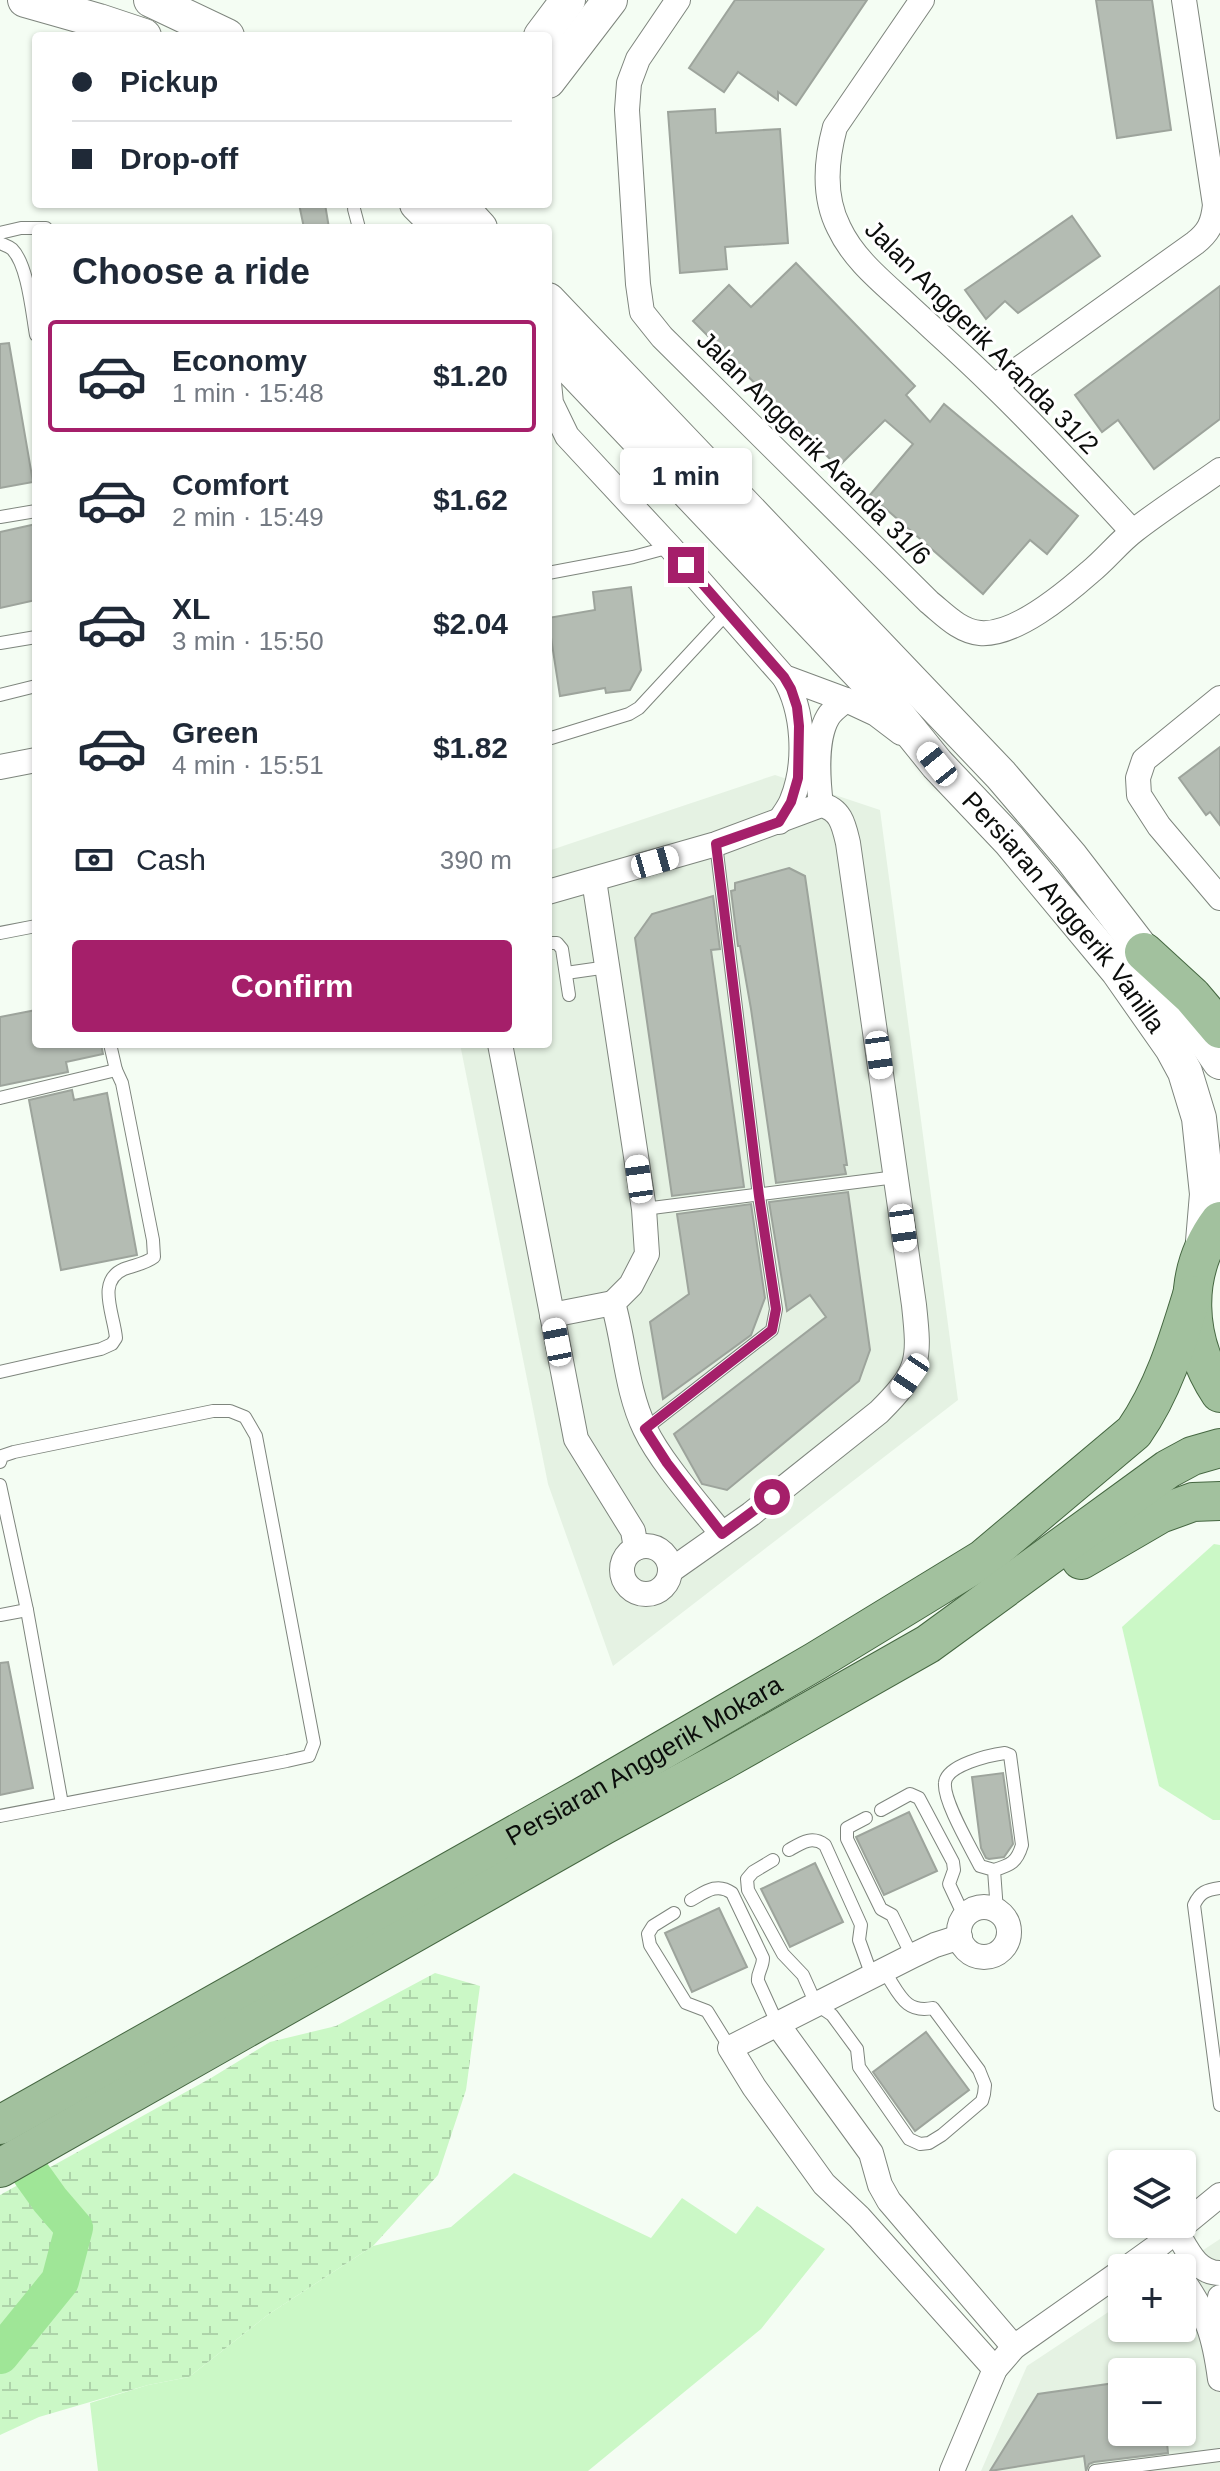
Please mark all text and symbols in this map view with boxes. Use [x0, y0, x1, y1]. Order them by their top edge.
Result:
text: Pickup [120, 65, 218, 98]
text: Drop-off [120, 142, 238, 175]
street label: Jalan Anggerik Aranda 31/2 [859, 214, 1105, 460]
text: Choose a ride [72, 251, 310, 292]
street label: Jalan Anggerik Aranda 31/6 [691, 325, 937, 571]
icon: car [76, 340, 148, 412]
text: Economy [172, 344, 307, 377]
text: $1.20 [433, 359, 508, 392]
text: 1 min · 15:48 [172, 378, 324, 408]
callout: 1 min [620, 449, 752, 505]
text: 1 min [652, 461, 720, 491]
icon: car [76, 464, 148, 536]
text: Comfort [172, 468, 289, 501]
text: $1.62 [433, 483, 508, 516]
text: 2 min · 15:49 [172, 502, 324, 532]
route end [668, 547, 704, 583]
icon: car [76, 588, 148, 660]
text: XL [172, 592, 210, 625]
text: $2.04 [433, 607, 508, 640]
text: 3 min · 15:50 [172, 626, 324, 656]
icon: car [76, 712, 148, 784]
text: Green [172, 716, 259, 749]
text: $1.82 [433, 731, 508, 764]
car [913, 738, 961, 790]
text: 4 min · 15:51 [172, 750, 324, 780]
street label: Persiaran Anggerik Vanilla [956, 785, 1172, 1039]
icon: cash [72, 838, 116, 882]
text: Cash [136, 843, 206, 876]
car [629, 844, 681, 880]
text: 390 m [440, 845, 512, 875]
button: Confirm [72, 940, 512, 1032]
car [864, 1030, 894, 1080]
car [624, 1154, 654, 1204]
car [888, 1203, 918, 1253]
car [541, 1316, 573, 1368]
car [887, 1349, 933, 1403]
route start [754, 1479, 790, 1515]
street label: Persiaran Anggerik Mokara [501, 1669, 788, 1852]
map controls [1108, 2150, 1196, 2446]
button: layers [1108, 2150, 1196, 2238]
button: + [1108, 2254, 1196, 2342]
button: − [1108, 2358, 1196, 2446]

